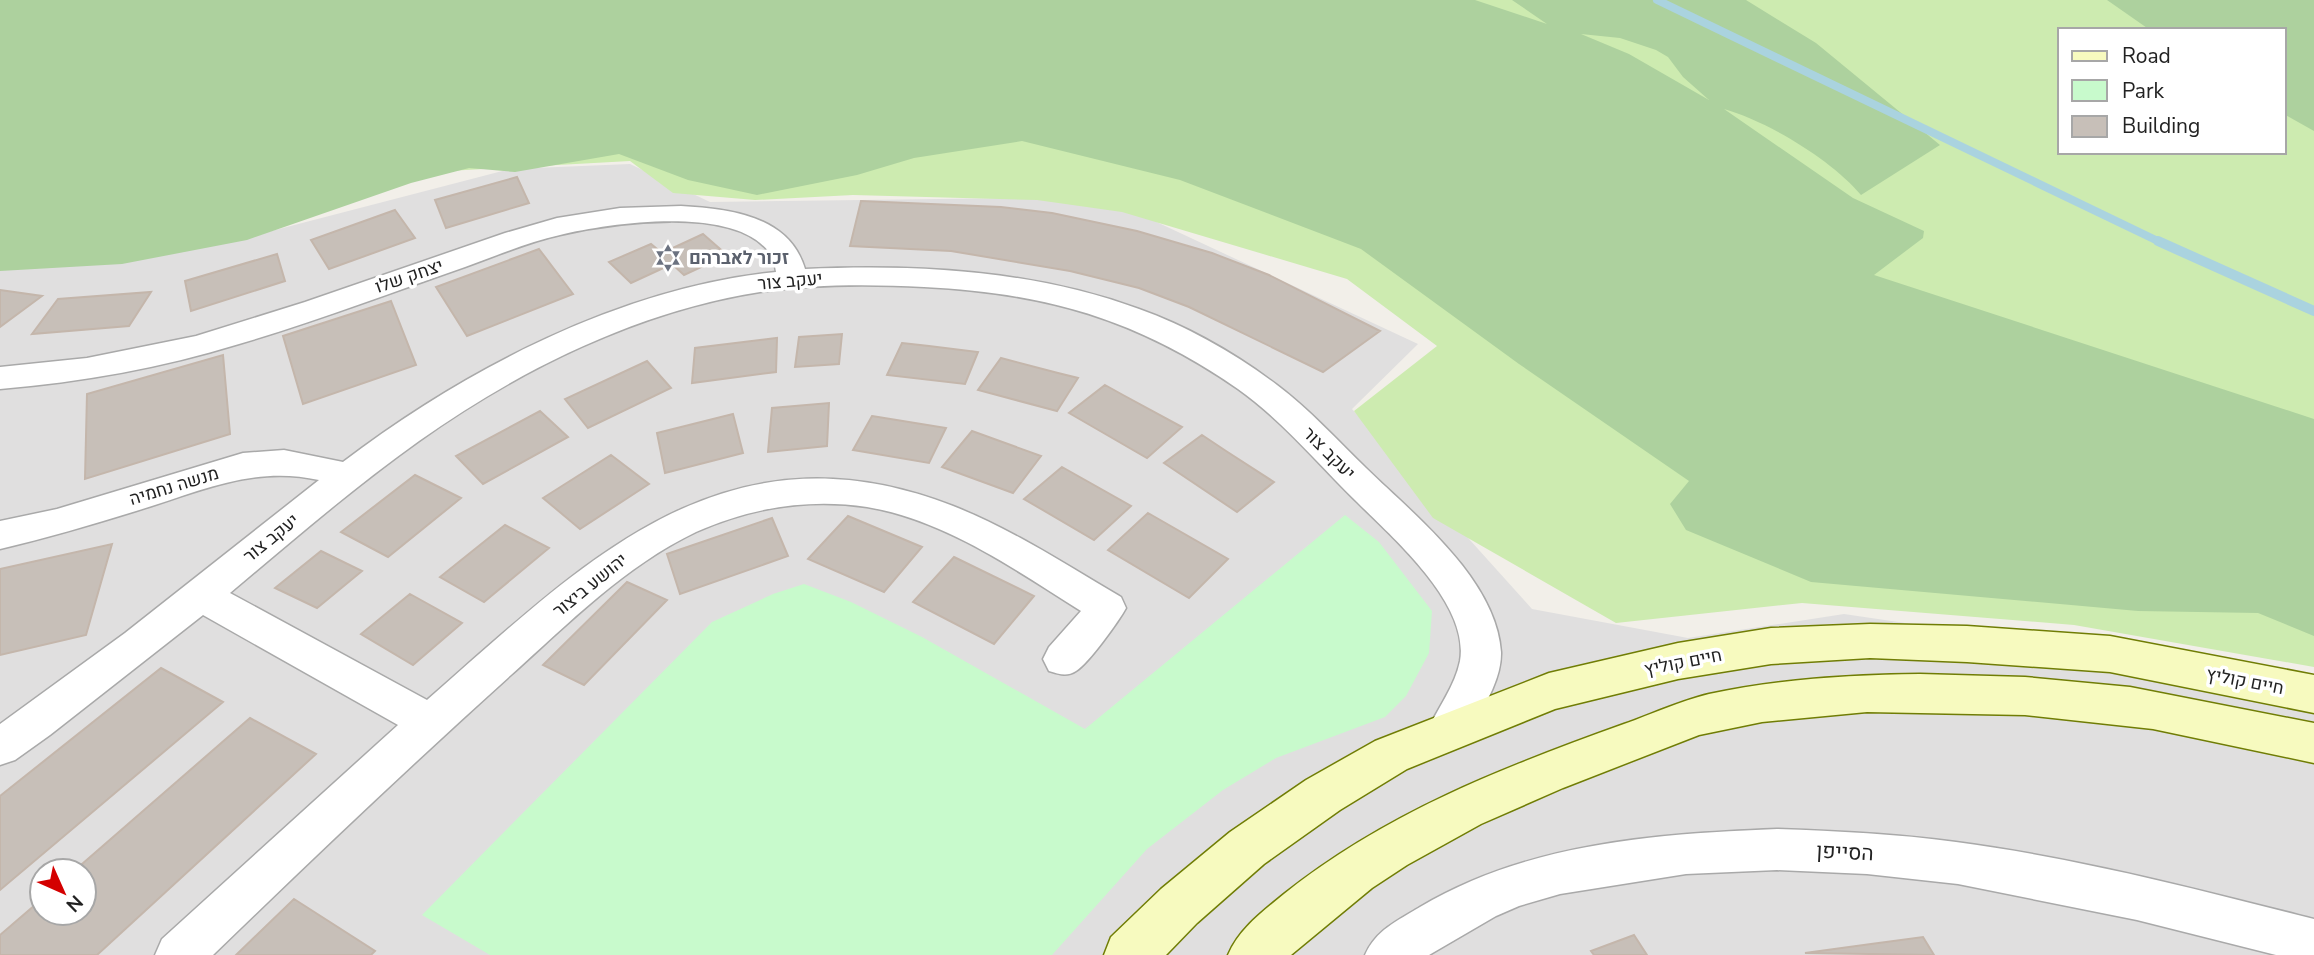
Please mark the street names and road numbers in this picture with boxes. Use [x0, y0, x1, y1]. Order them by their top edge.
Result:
street label: יצחק שלו [372, 253, 446, 299]
street label: יעקב צור [757, 266, 823, 296]
street label: יעקב צור [1297, 421, 1361, 485]
street label: מנשה נחמיה [126, 461, 222, 511]
street label: יעקב צור [238, 508, 304, 568]
street label: יהושע ביצור [548, 547, 632, 623]
street label: חיים קוליץ [1642, 643, 1724, 681]
street label: חיים קוליץ [2204, 662, 2286, 700]
street label: הסייפן [1816, 837, 1874, 867]

